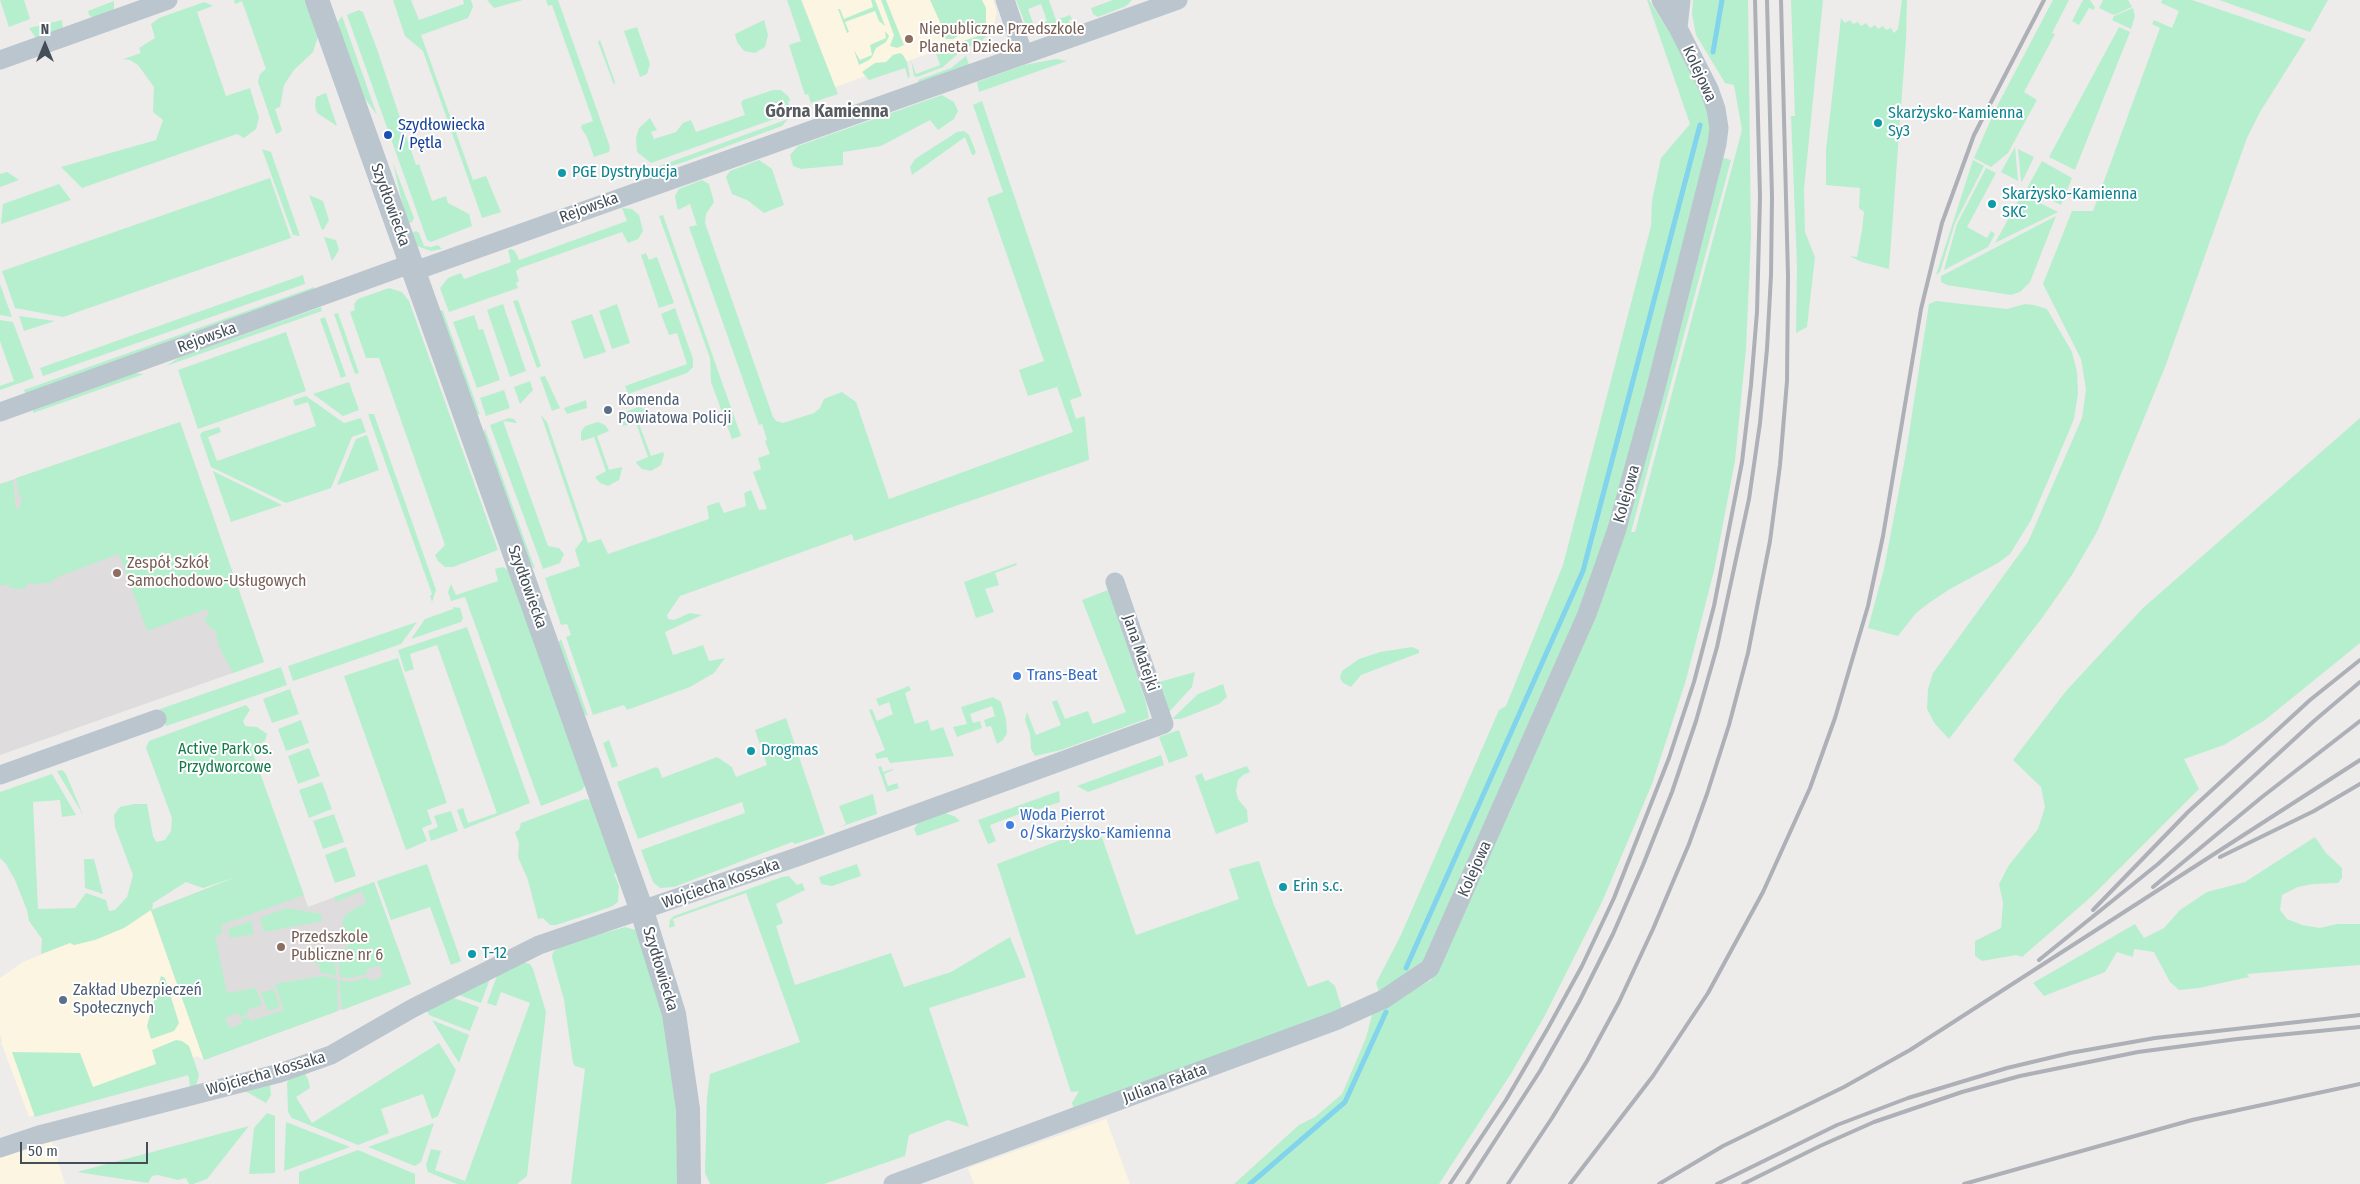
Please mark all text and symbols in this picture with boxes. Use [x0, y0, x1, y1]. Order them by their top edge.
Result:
north arrow [20, 20, 70, 70]
place label: Niepubliczne Przedszkole Planeta Dziecka [919, 20, 1085, 58]
text: N [41, 21, 49, 38]
marker: Niepubliczne Przedszkole Planeta Dziecka [903, 33, 915, 45]
street label: Kolejowa [1678, 43, 1720, 105]
district label: Górna Kamienna [765, 101, 889, 123]
place label: Skarżysko-Kamienna Sy3 [1888, 104, 2023, 142]
place label: Szydłowiecka / Pętla [398, 116, 485, 154]
marker: Skarżysko-Kamienna Sy3 [1872, 117, 1884, 129]
marker: Szydłowiecka / Pętla [382, 129, 394, 141]
street label: Szydłowiecka [366, 161, 414, 249]
place label: PGE Dystrybucja [572, 163, 678, 183]
marker: PGE Dystrybucja [556, 167, 568, 179]
place label: Skarżysko-Kamienna SKC [2002, 185, 2137, 223]
street label: Rejowska [557, 189, 621, 227]
marker: Skarżysko-Kamienna SKC [1986, 198, 1998, 210]
street label: Rejowska [175, 319, 239, 357]
place label: Komenda Powiatowa Policji [618, 391, 731, 429]
marker: Komenda Powiatowa Policji [602, 404, 614, 416]
street label: Kolejowa [1610, 463, 1644, 525]
street label: Szydłowiecka [503, 543, 551, 631]
place label: Zespół Szkół Samochodowo-Usługowych [127, 554, 307, 592]
marker: Zespół Szkół Samochodowo-Usługowych [111, 567, 123, 579]
street label: Jana Matejki [1118, 612, 1162, 694]
place label: Trans-Beat [1027, 666, 1097, 686]
marker: Trans-Beat [1011, 670, 1023, 682]
park label: Active Park os. Przydworcowe [178, 740, 272, 778]
place label: Drogmas [761, 741, 818, 761]
marker: Drogmas [745, 745, 757, 757]
place label: Woda Pierrot o/Skarżysko-Kamienna [1020, 806, 1171, 844]
marker: Woda Pierrot o/Skarżysko-Kamienna [1004, 819, 1016, 831]
street label: Kolejowa [1454, 838, 1496, 900]
street label: Wojciecha Kossaka [660, 855, 782, 913]
place label: Erin s.c. [1293, 877, 1343, 897]
marker: Erin s.c. [1277, 881, 1289, 893]
street label: Szydłowiecka [638, 925, 682, 1013]
place label: Przedszkole Publiczne nr 6 [291, 928, 383, 966]
marker: Przedszkole Publiczne nr 6 [275, 941, 287, 953]
place label: T-12 [482, 944, 507, 964]
marker: T-12 [466, 948, 478, 960]
place label: Zakład Ubezpieczeń Społecznych [73, 981, 202, 1019]
marker: Zakład Ubezpieczeń Społecznych [57, 994, 69, 1006]
street label: Wojciecha Kossaka [204, 1048, 328, 1100]
street label: Juliana Fałata [1120, 1060, 1210, 1108]
scale bar [22, 1132, 150, 1164]
text: 50 m [28, 1142, 58, 1160]

